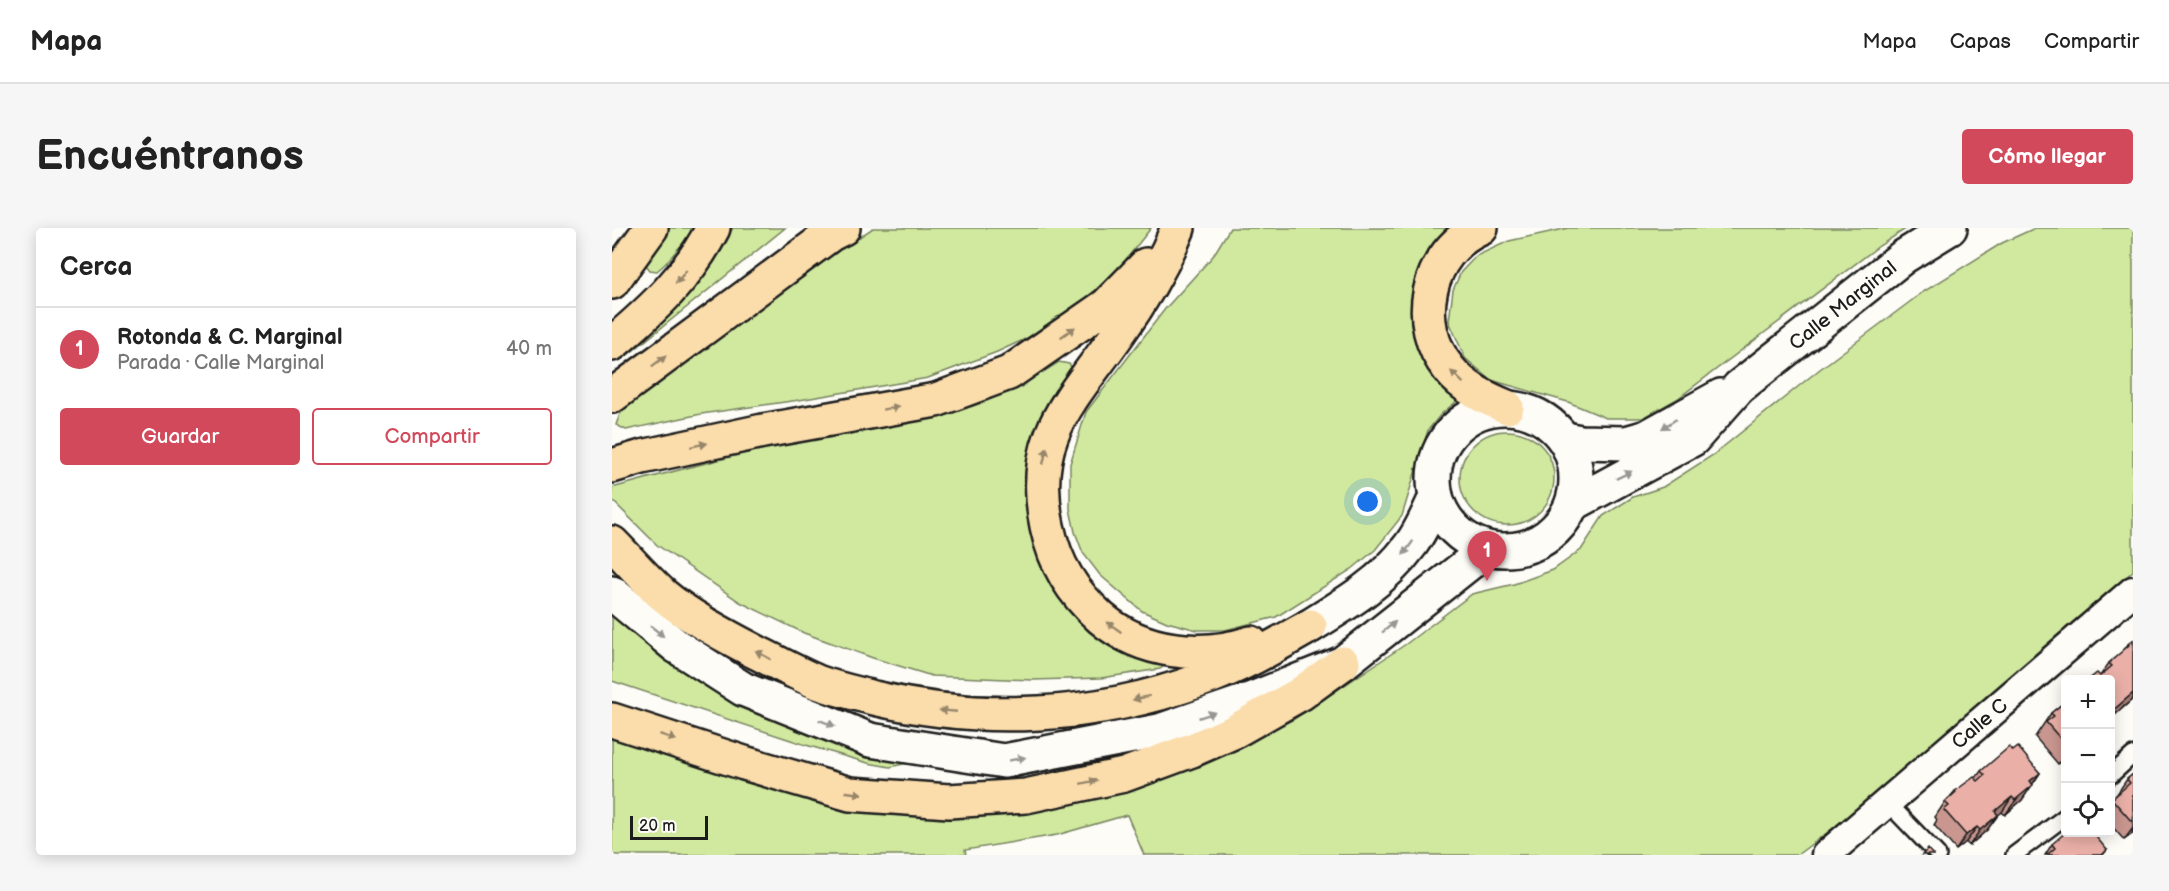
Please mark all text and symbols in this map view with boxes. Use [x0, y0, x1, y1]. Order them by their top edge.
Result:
text: Mapa [30, 25, 102, 58]
text: Mapa [1863, 29, 1917, 54]
text: Capas [1950, 29, 2011, 54]
text: Compartir [2044, 29, 2139, 54]
button: Cómo llegar [1962, 129, 2133, 184]
text: Encuéntranos [36, 131, 304, 182]
text: Cerca [60, 252, 132, 283]
street label: Calle Marginal [1785, 256, 1902, 356]
one-way arrow [675, 269, 688, 285]
text: Rotonda & C. Marginal [117, 324, 342, 351]
one-way arrow [1059, 326, 1075, 338]
text: 1 [75, 337, 84, 361]
text: 40 m [506, 337, 552, 361]
text: Parada · Calle Marginal [117, 351, 324, 375]
one-way arrow [651, 355, 666, 367]
one-way arrow [1450, 371, 1464, 385]
one-way arrow [882, 403, 901, 412]
button: Guardar [60, 408, 300, 465]
button: Compartir [312, 408, 552, 465]
one-way arrow [1661, 419, 1677, 430]
one-way arrow [690, 440, 709, 449]
one-way arrow [1041, 447, 1051, 465]
one-way arrow [1615, 470, 1632, 480]
your location [1353, 487, 1382, 516]
pin: 1 [1468, 532, 1506, 581]
one-way arrow [1402, 539, 1414, 555]
one-way arrow [1106, 621, 1122, 633]
one-way arrow [1381, 621, 1397, 634]
one-way arrow [649, 624, 664, 636]
one-way arrow [754, 650, 771, 660]
map controls [2061, 675, 2115, 837]
button: + [2061, 675, 2115, 729]
one-way arrow [1132, 693, 1151, 703]
street label: Calle C [1947, 693, 2013, 755]
one-way arrow [938, 706, 957, 716]
one-way arrow [1198, 709, 1216, 719]
one-way arrow [818, 719, 836, 728]
button: − [2061, 729, 2115, 783]
one-way arrow [659, 733, 677, 742]
one-way arrow [1008, 754, 1027, 763]
one-way arrow [1080, 777, 1099, 787]
button: locate [2061, 783, 2115, 837]
one-way arrow [845, 789, 864, 798]
scale bar [630, 813, 708, 840]
text: 20 m [639, 817, 675, 836]

